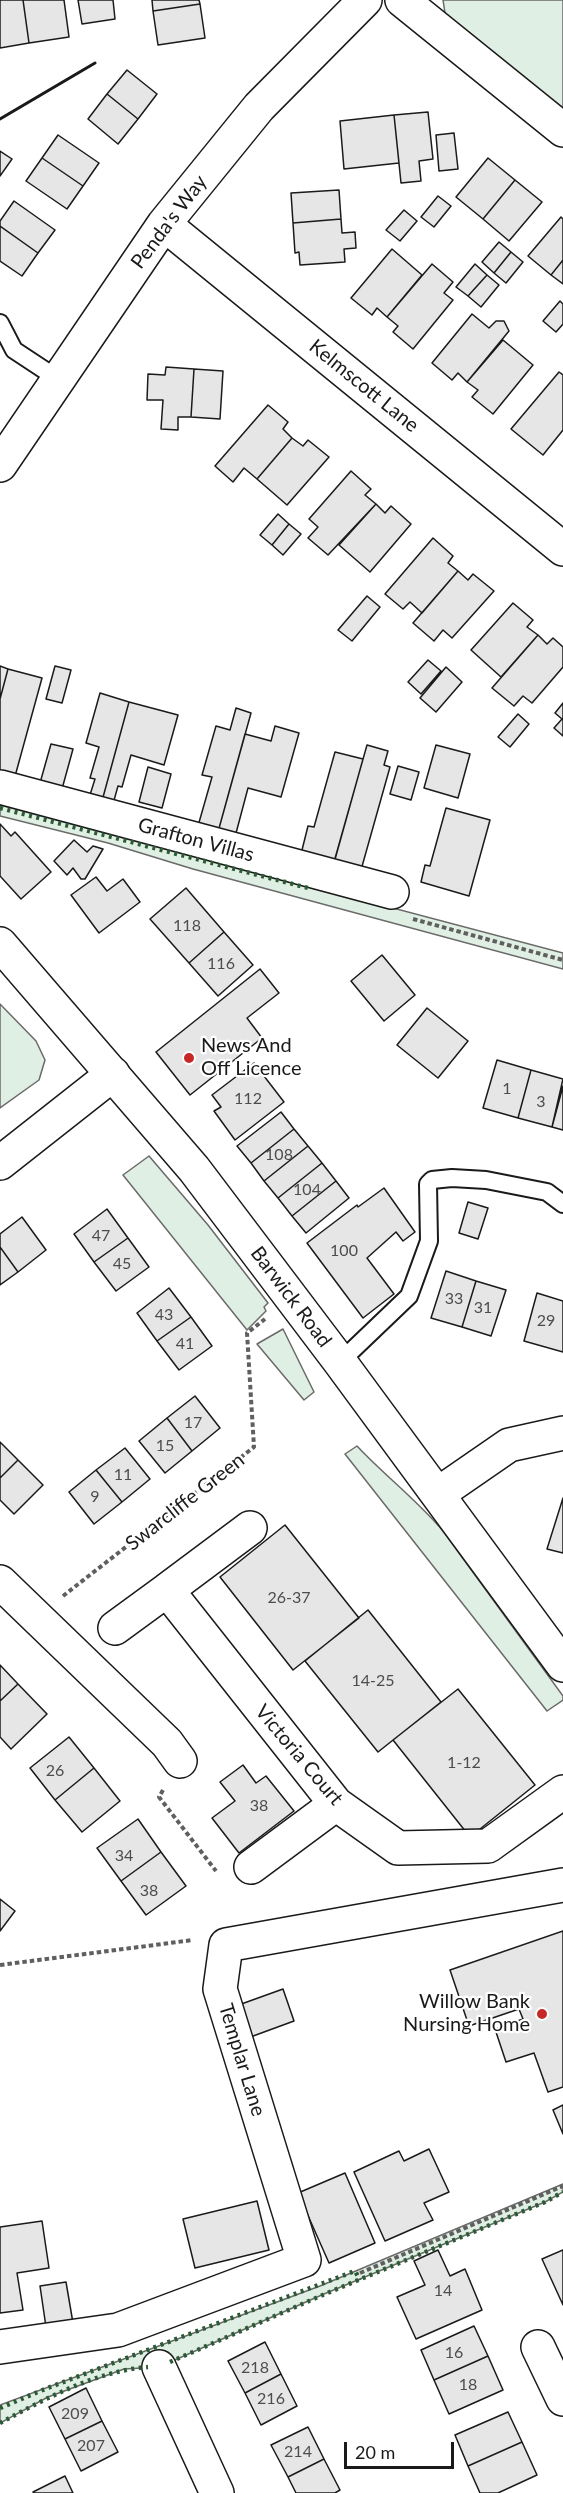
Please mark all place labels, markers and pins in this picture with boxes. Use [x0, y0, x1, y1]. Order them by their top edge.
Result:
place label: News And Off Licence [201, 1034, 301, 1081]
marker: News And Off Licence [182, 1051, 196, 1065]
place label: Willow Bank Nursing Home [403, 1990, 530, 2037]
marker: Willow Bank Nursing Home [535, 2007, 549, 2021]

